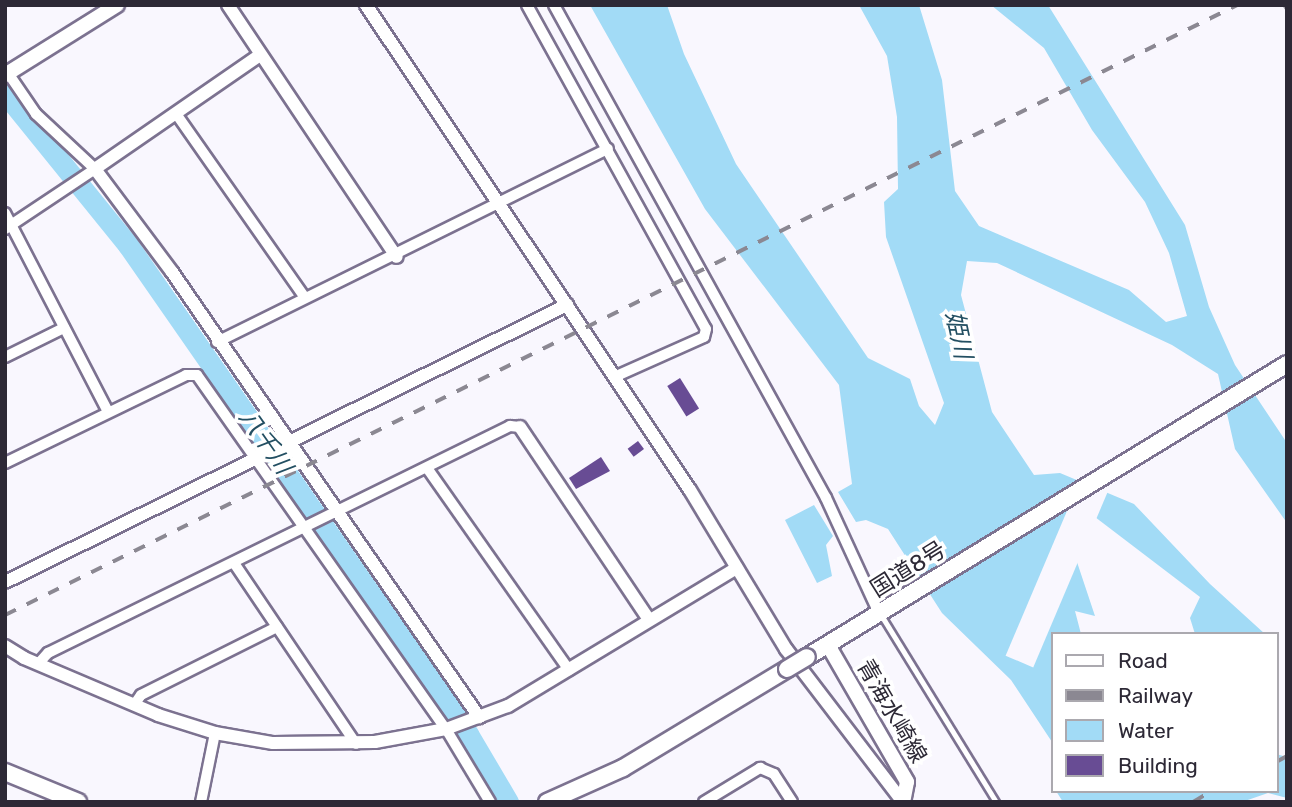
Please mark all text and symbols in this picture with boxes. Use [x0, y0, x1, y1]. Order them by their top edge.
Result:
water label: 姫川 [939, 309, 977, 361]
water label: 八千川 [233, 404, 297, 480]
street label: 国道8号 [865, 535, 951, 603]
legend [1050, 632, 1278, 793]
text: Road [1118, 648, 1168, 673]
street label: 青海水崎線 [851, 654, 933, 768]
text: Railway [1118, 683, 1193, 708]
text: Water [1118, 718, 1174, 743]
text: Building [1118, 753, 1198, 778]

